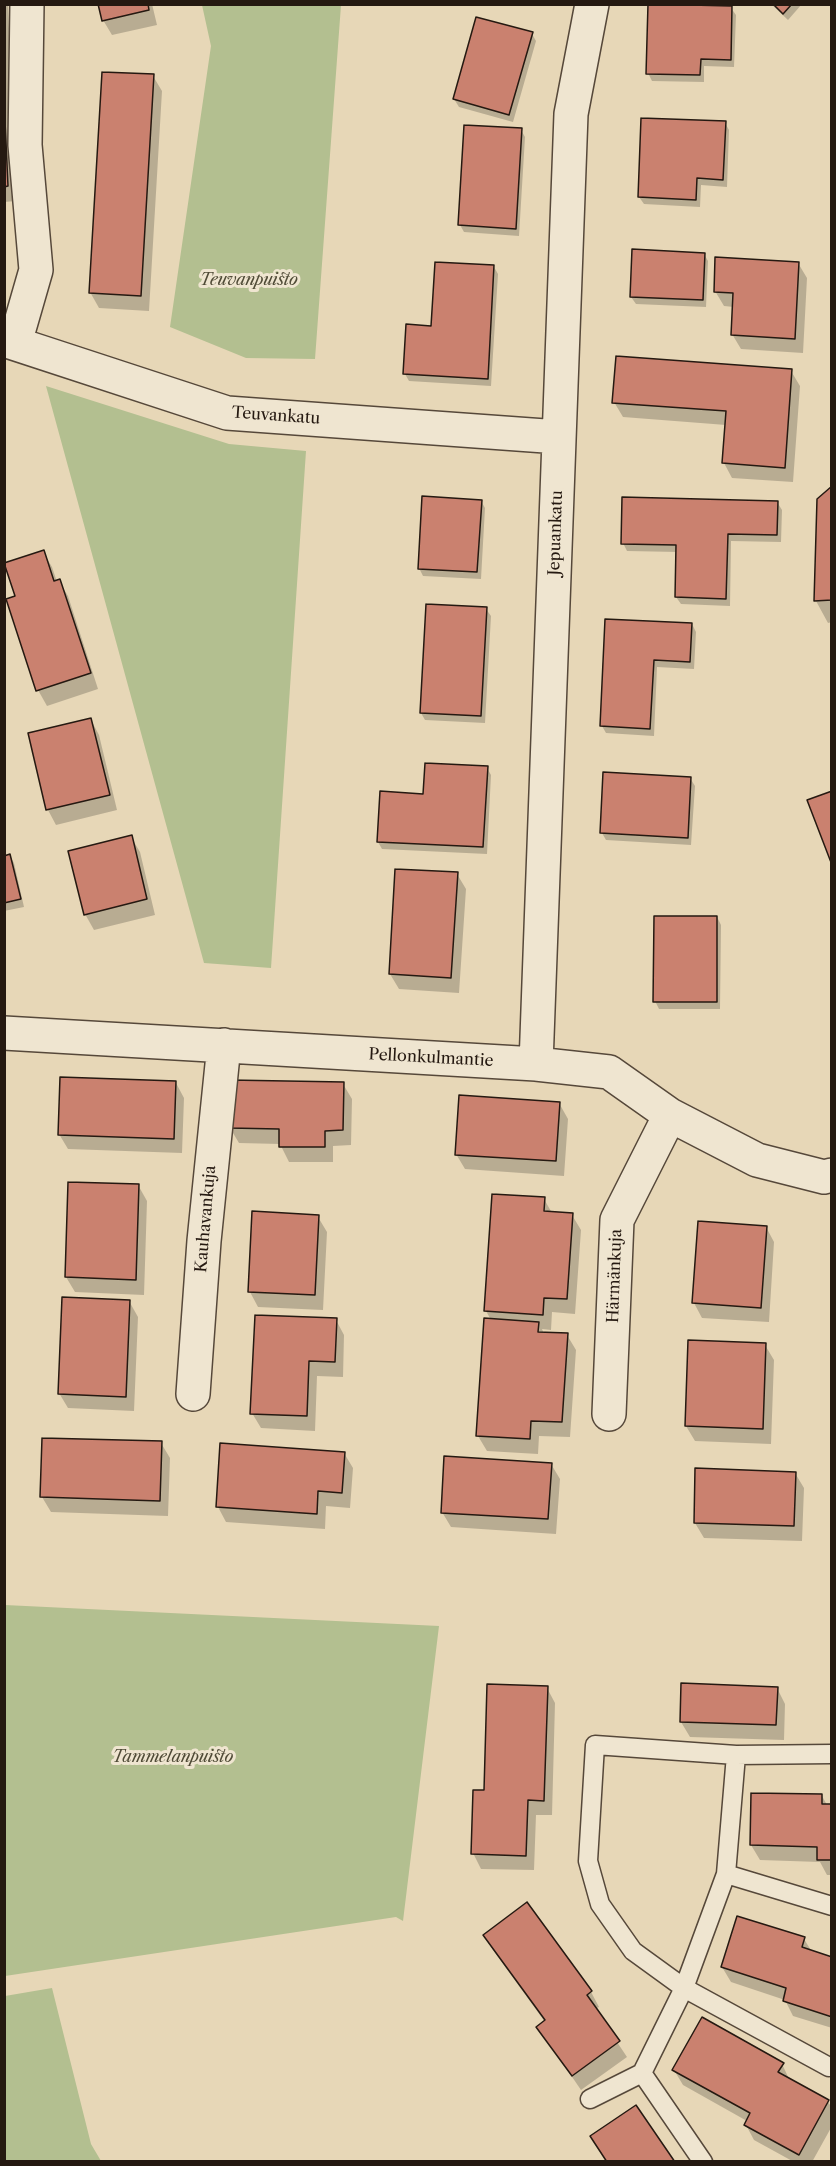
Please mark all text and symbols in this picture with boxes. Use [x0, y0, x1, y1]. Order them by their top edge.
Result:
park label: Teuvanpuisto [200, 270, 298, 290]
street label: Teuvankatu [231, 403, 321, 429]
street label: Jepuankatu [545, 490, 567, 576]
street label: Pellonkulmantie [368, 1045, 494, 1071]
street label: Kauhavankuja [192, 1165, 220, 1273]
street label: Härmänkuja [604, 1229, 626, 1323]
park label: Tammelanpuisto [113, 1747, 233, 1767]

